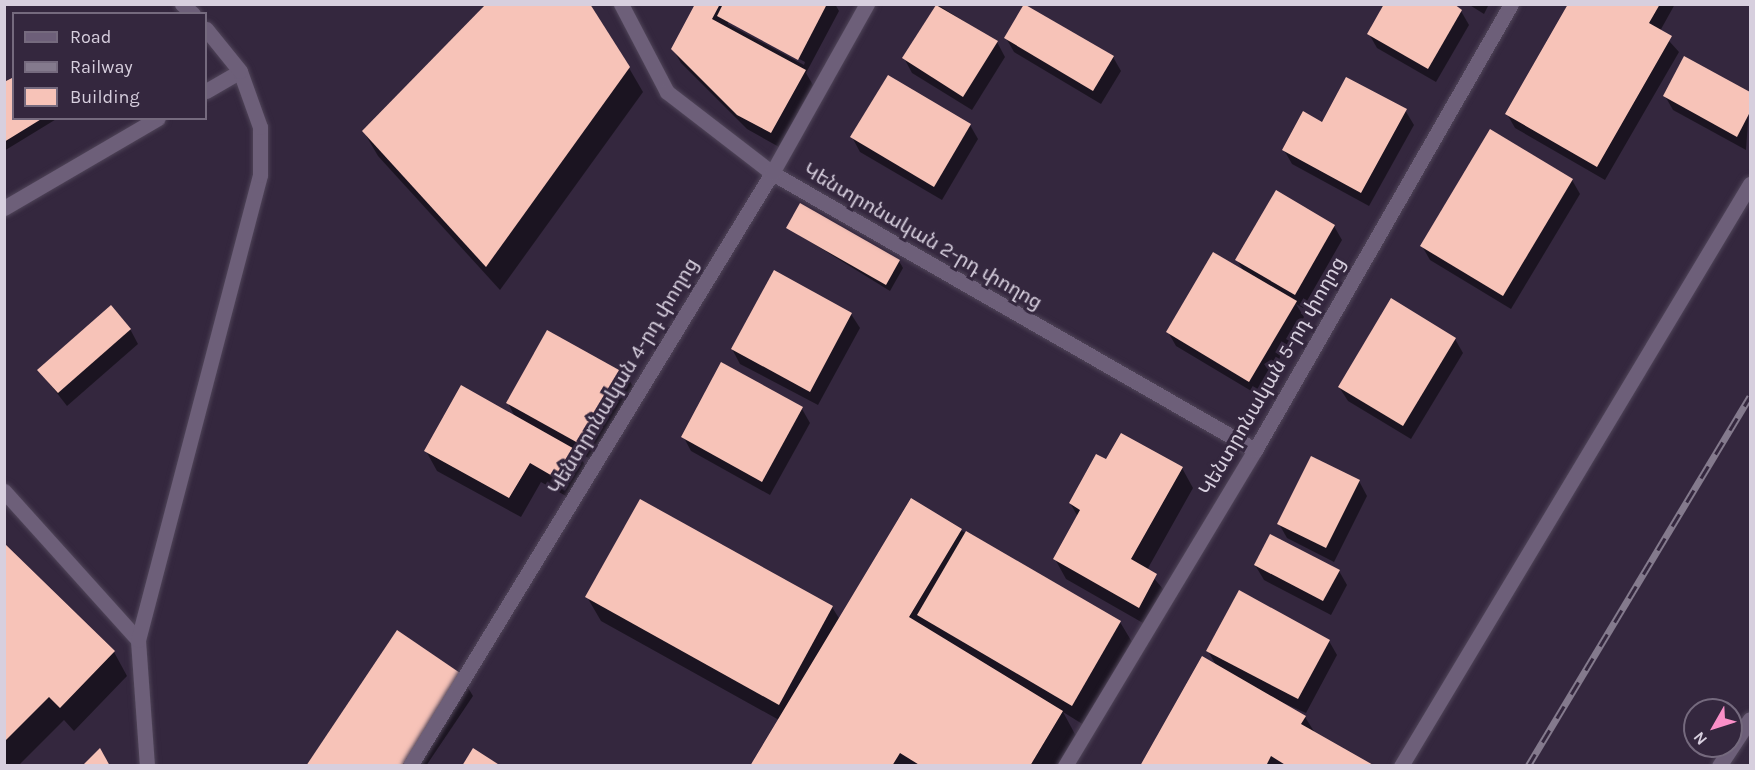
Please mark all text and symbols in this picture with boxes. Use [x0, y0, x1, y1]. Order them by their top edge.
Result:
legend [12, 12, 207, 120]
text: Road [70, 26, 111, 48]
text: Railway [70, 56, 133, 78]
text: Building [70, 86, 140, 108]
street label: Կենտրոնական 2-րդ փողոց [799, 158, 1047, 314]
street label: Կենտրոնական 5-րդ փողոց [1194, 252, 1350, 500]
street label: Կենտրոնական 4-րդ փողոց [543, 253, 703, 499]
north arrow [1683, 698, 1743, 758]
text: N [1689, 728, 1711, 749]

